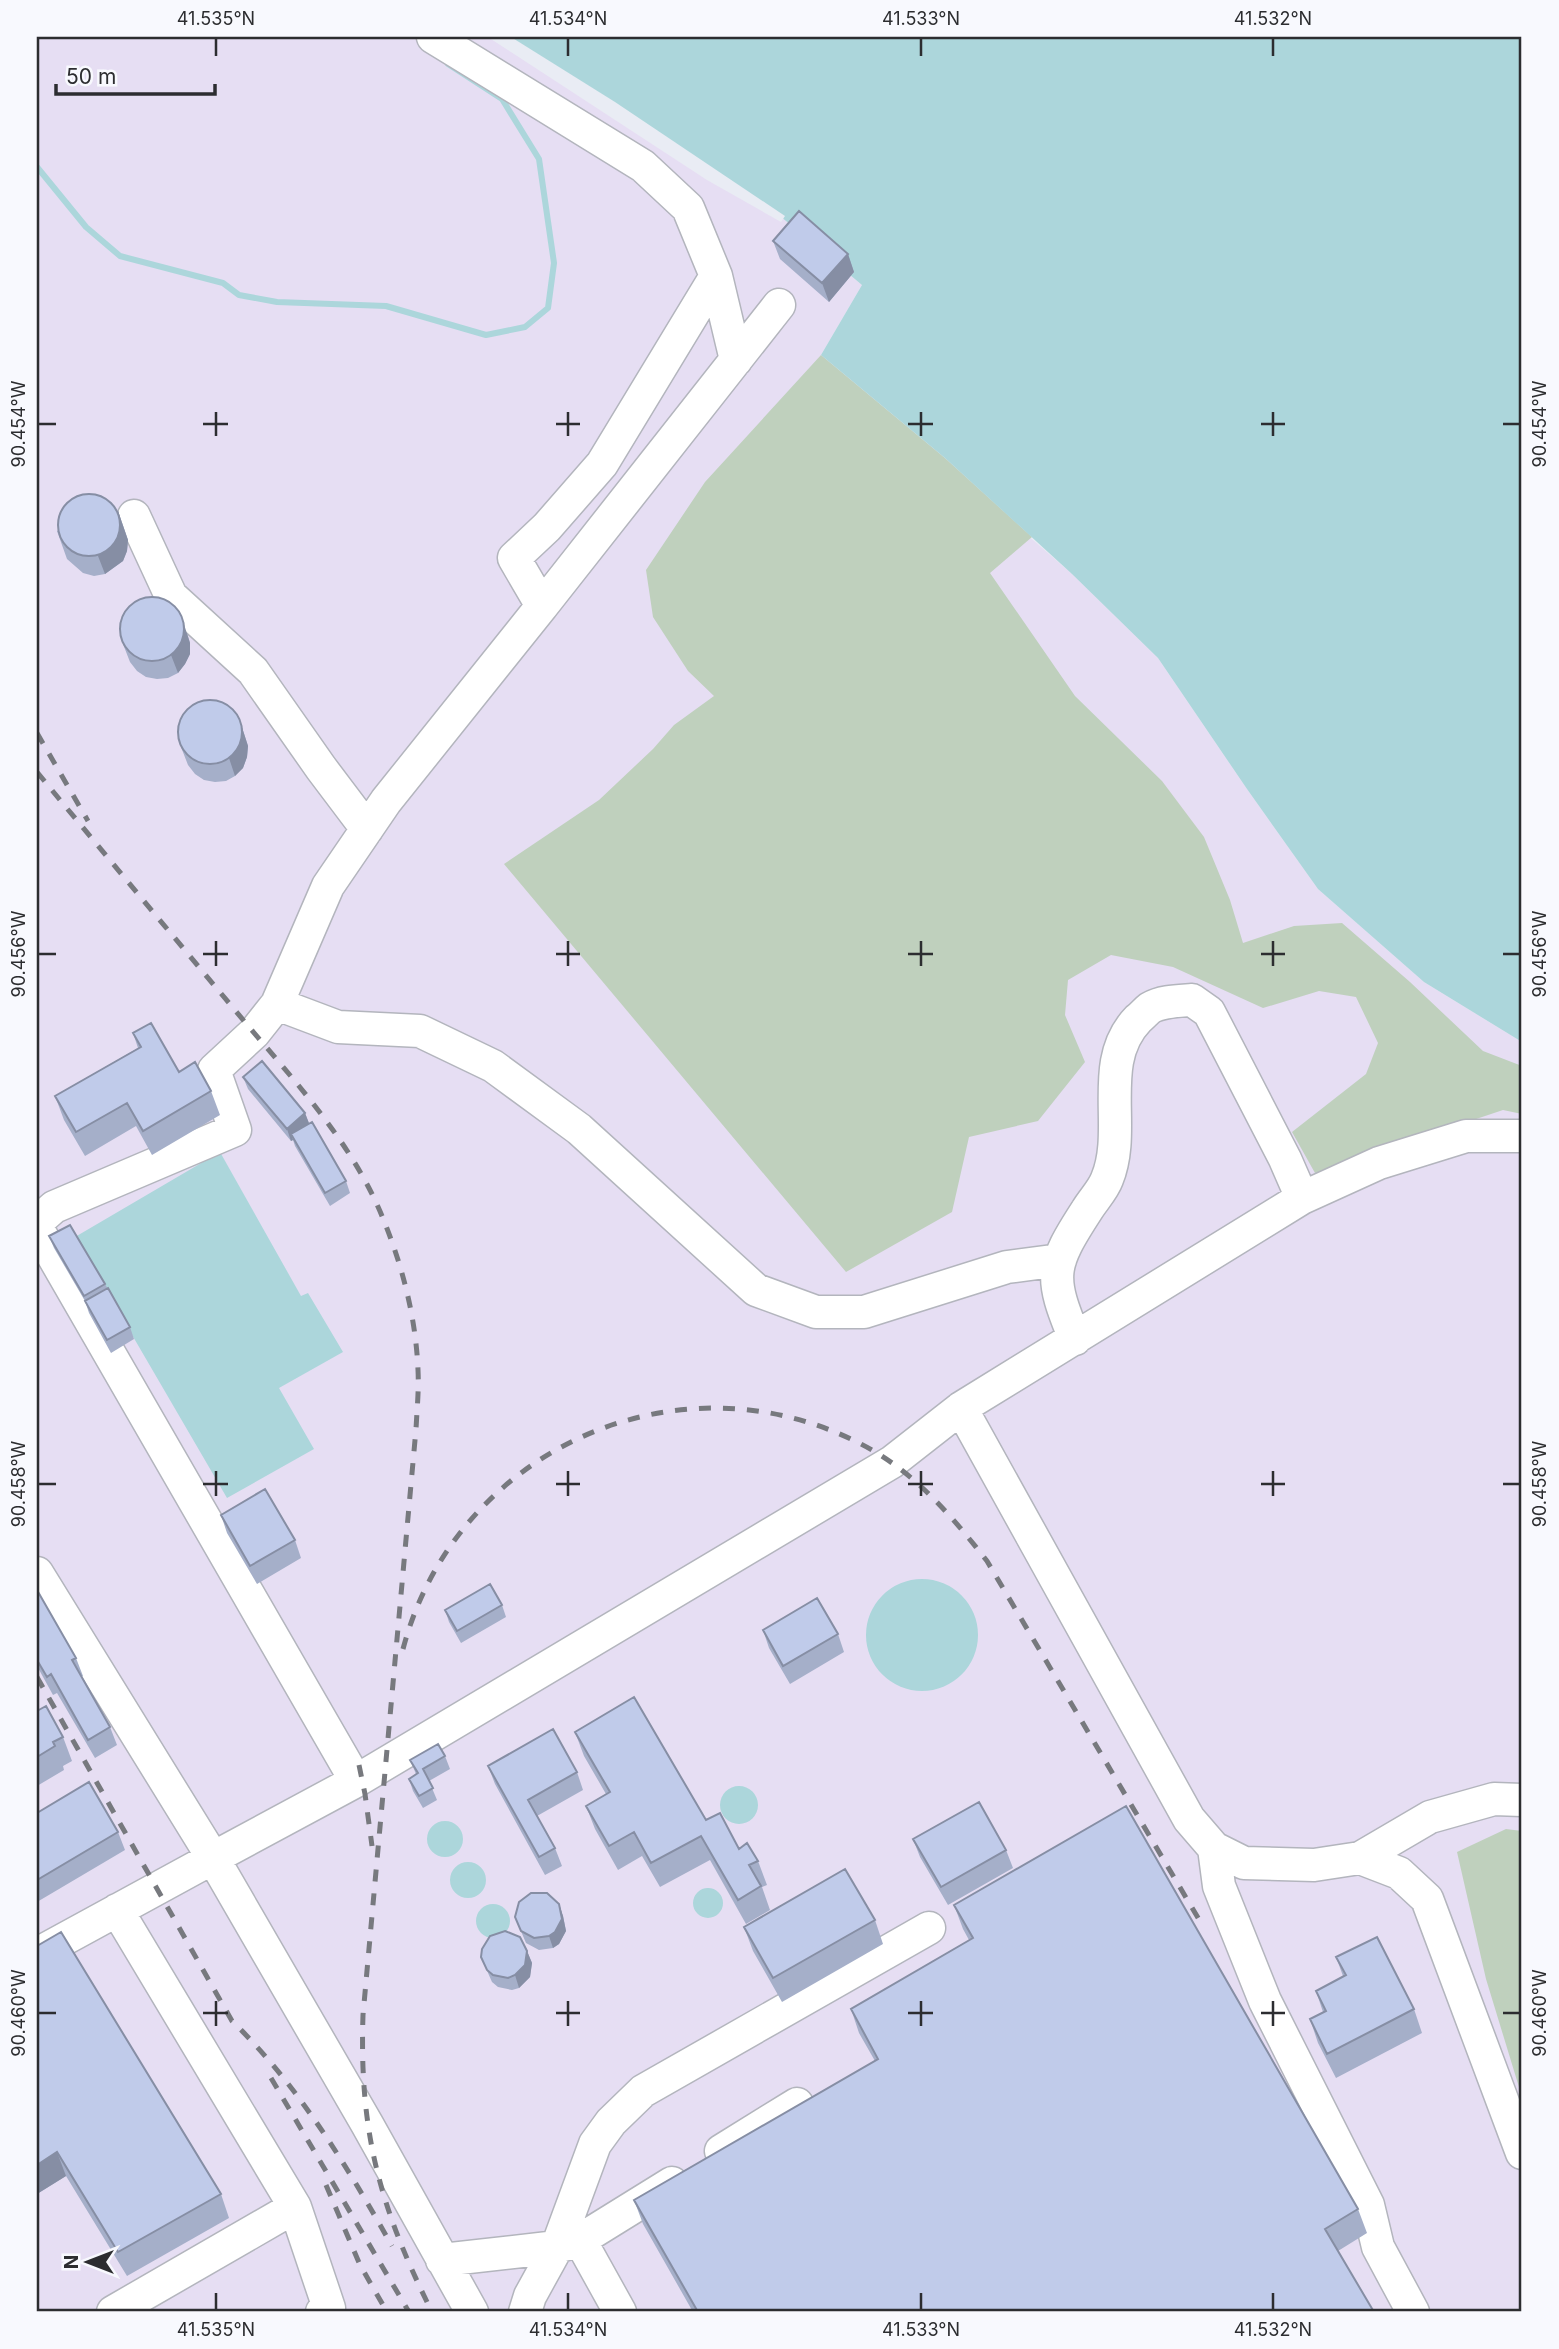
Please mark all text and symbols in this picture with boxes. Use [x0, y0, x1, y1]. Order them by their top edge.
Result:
text: 41.535°N [177, 8, 255, 29]
text: 41.534°N [529, 8, 607, 29]
text: 41.533°N [882, 8, 960, 29]
text: 41.532°N [1234, 8, 1312, 29]
scale bar [56, 52, 215, 96]
text: 50 m [66, 64, 116, 89]
text: 90.454°W [8, 380, 29, 468]
text: 90.454°W [1529, 380, 1550, 468]
text: 90.456°W [8, 910, 29, 997]
text: 90.456°W [1529, 910, 1550, 997]
text: 90.458°W [8, 1440, 29, 1527]
text: 90.458°W [1529, 1440, 1550, 1527]
text: 90.460°W [8, 1969, 29, 2057]
text: 90.460°W [1529, 1969, 1550, 2057]
north arrow [52, 2226, 122, 2296]
text: N [60, 2255, 83, 2269]
text: 41.535°N [177, 2319, 255, 2340]
text: 41.534°N [529, 2319, 607, 2340]
text: 41.533°N [882, 2319, 960, 2340]
text: 41.532°N [1234, 2319, 1312, 2340]

